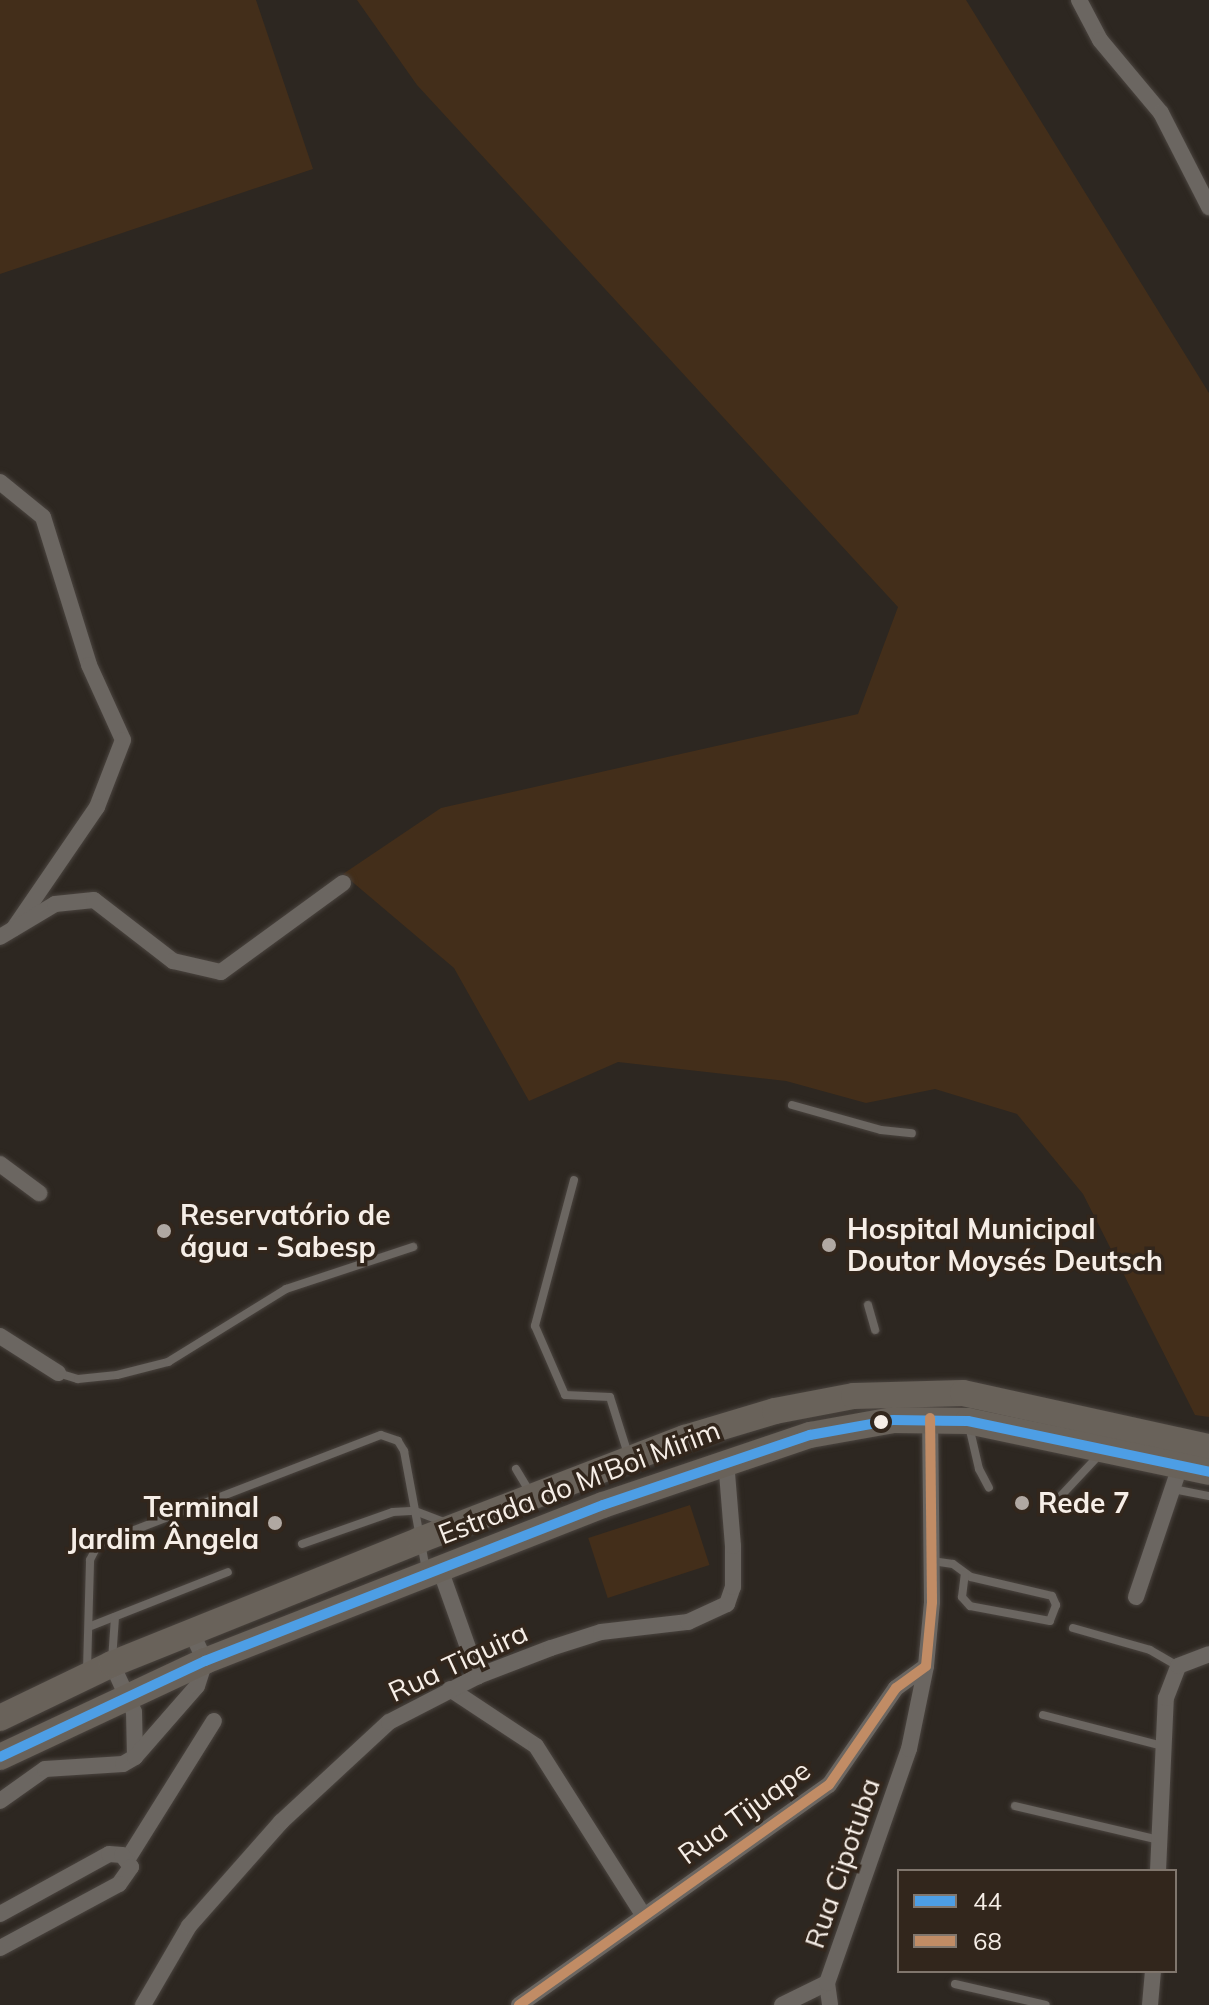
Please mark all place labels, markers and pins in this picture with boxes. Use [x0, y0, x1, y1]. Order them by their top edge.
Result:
place label: Reservatório de água - Sabesp [180, 1198, 390, 1264]
place label: Hospital Municipal Doutor Moysés Deutsch [847, 1212, 1163, 1278]
marker: Reservatório de água - Sabesp [155, 1222, 173, 1240]
marker: Hospital Municipal Doutor Moysés Deutsch [818, 1234, 840, 1256]
unlabelled marker [873, 1414, 889, 1430]
place label: Rede 7 [1038, 1486, 1130, 1520]
place label: Terminal Jardim Ângela [68, 1490, 259, 1556]
marker: Rede 7 [1013, 1494, 1031, 1512]
marker: Terminal Jardim Ângela [266, 1514, 284, 1532]

